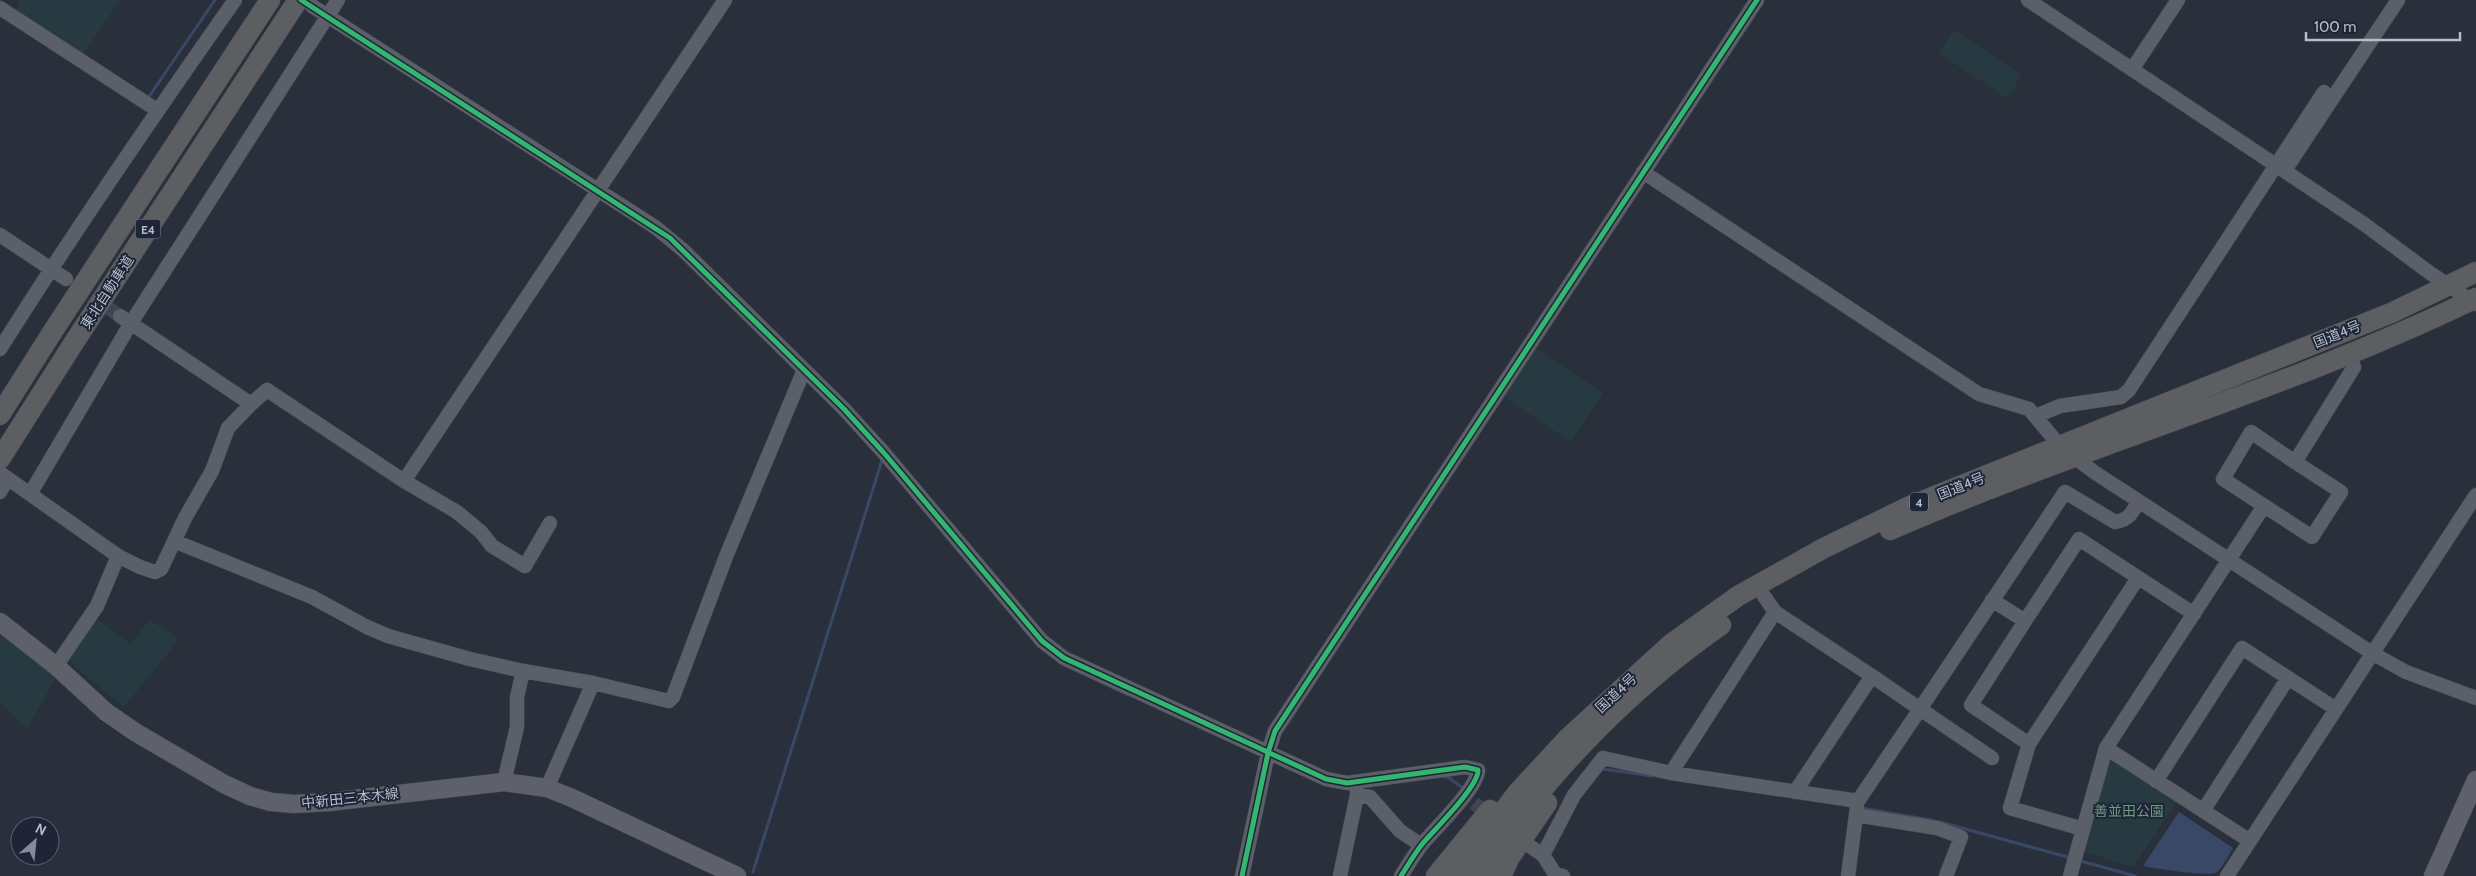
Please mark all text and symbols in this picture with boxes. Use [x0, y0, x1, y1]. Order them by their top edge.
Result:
scale bar [2306, 10, 2460, 42]
text: 100 m [2314, 18, 2356, 36]
road number: E4 [136, 220, 160, 238]
street label: 東北自動車道 [77, 252, 137, 332]
street label: 国道4号 [2310, 316, 2364, 352]
street label: 国道4号 [1934, 468, 1988, 504]
road number: 4 [1910, 492, 1928, 512]
street label: 国道4号 [1592, 669, 1640, 717]
street label: 中新田三本木線 [300, 784, 400, 812]
park label: 善並田公園 [2094, 802, 2164, 820]
north arrow [10, 816, 60, 866]
text: N [32, 819, 49, 840]

